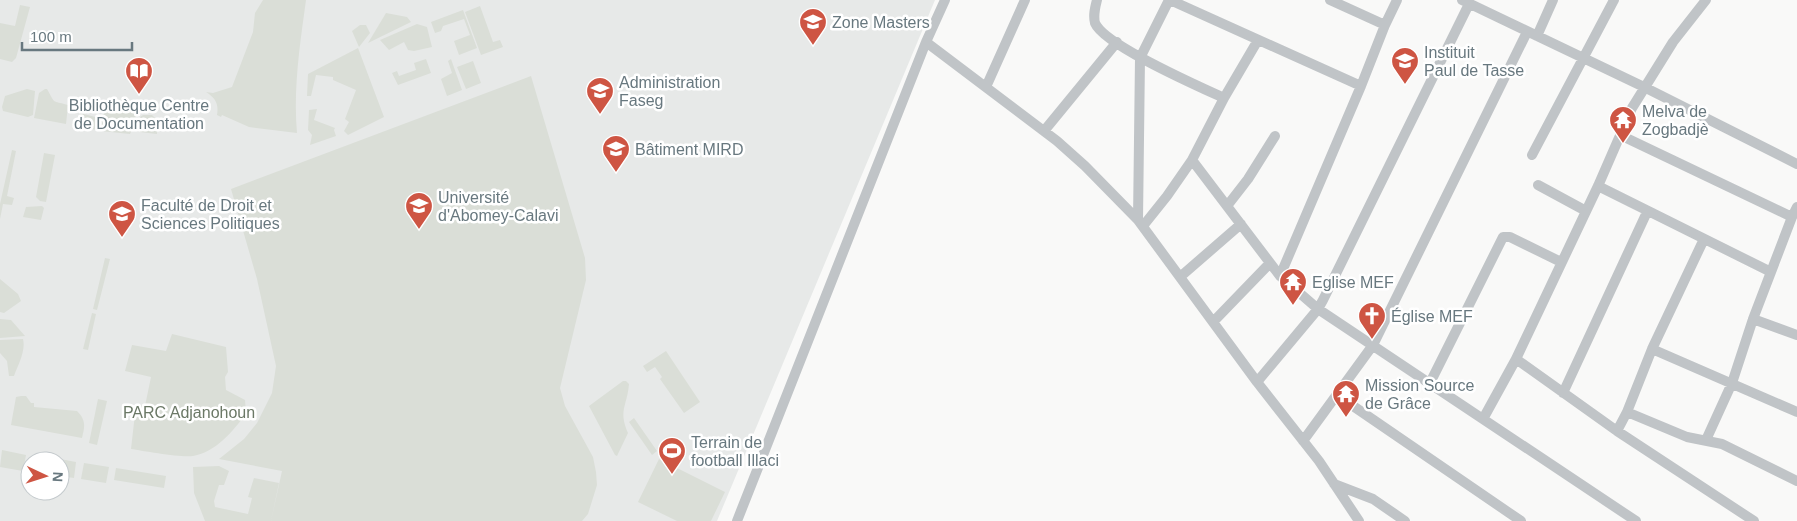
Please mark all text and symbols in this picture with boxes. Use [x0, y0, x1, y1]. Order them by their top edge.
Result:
school or university icon: Zone Masters [798, 7, 828, 46]
place label: Zone Masters [832, 14, 930, 31]
scale bar [22, 20, 132, 52]
text: 100 m [30, 28, 72, 45]
place label: Instituit Paul de Tasse [1424, 44, 1524, 79]
school or university icon: Instituit Paul de Tasse [1390, 46, 1420, 85]
library icon: Bibliothèque Centre de Documentation [124, 56, 154, 95]
place label: Administration Faseg [619, 74, 720, 109]
school or university icon: Administration Faseg [585, 76, 615, 115]
place label: Bibliothèque Centre de Documentation [69, 97, 209, 132]
place label: Melva de Zogbadjè [1642, 103, 1709, 138]
temple icon: Melva de Zogbadjè [1608, 105, 1638, 144]
school or university icon: Bâtiment MIRD [601, 134, 631, 173]
place label: Bâtiment MIRD [635, 141, 743, 158]
place label: Université d'Abomey-Calavi [438, 189, 558, 224]
school or university icon: Université d'Abomey-Calavi [404, 191, 434, 230]
place label: Faculté de Droit et Sciences Politiques [141, 197, 280, 232]
school or university icon: Faculté de Droit et Sciences Politiques [107, 199, 137, 238]
temple icon: Eglise MEF [1278, 267, 1308, 306]
place label: Eglise MEF [1312, 274, 1394, 291]
church icon: Église MEF [1357, 301, 1387, 340]
place label: Église MEF [1391, 307, 1473, 325]
place label: Mission Source de Grâce [1365, 377, 1474, 412]
temple icon: Mission Source de Grâce [1331, 379, 1361, 418]
park label: PARC Adjanohoun [123, 404, 255, 421]
place label: Terrain de football Illaci [691, 434, 779, 469]
sports icon: Terrain de football Illaci [657, 436, 687, 475]
north arrow [20, 451, 70, 501]
text: N [50, 471, 66, 483]

